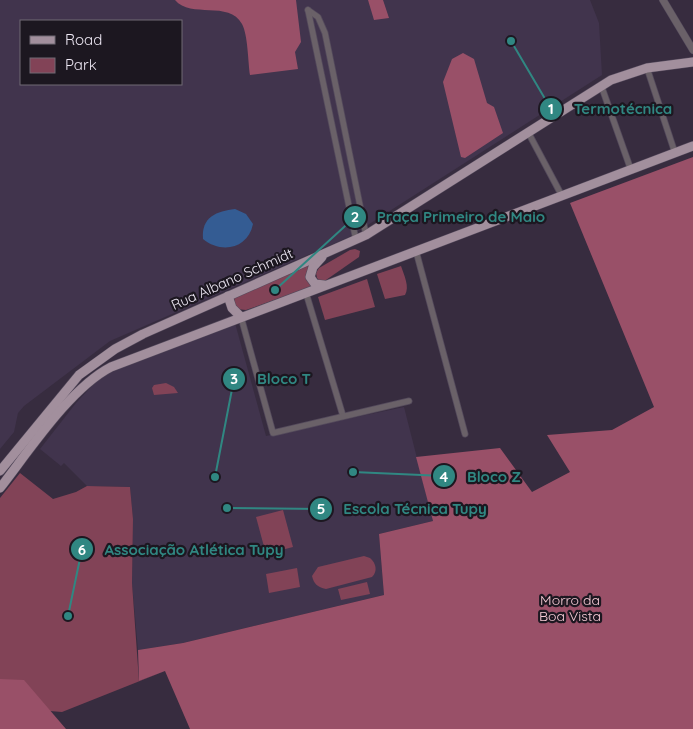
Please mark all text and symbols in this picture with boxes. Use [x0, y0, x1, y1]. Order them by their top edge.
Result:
legend [20, 20, 182, 85]
text: Road [65, 30, 102, 49]
text: Park [65, 55, 97, 74]
callout: Termotécnica [539, 94, 682, 124]
text: 1 [548, 99, 554, 118]
text: Termotécnica [574, 99, 672, 118]
callout: Praça Primeiro de Maio [342, 202, 556, 232]
text: 2 [351, 207, 359, 226]
text: Praça Primeiro de Maio [377, 207, 545, 226]
street label: Rua Albano Schmidt [168, 244, 296, 314]
callout: Bloco T [222, 364, 320, 394]
text: 3 [230, 369, 238, 388]
text: Bloco T [257, 369, 311, 388]
callout: Bloco Z [432, 461, 531, 491]
text: 4 [440, 467, 449, 486]
text: Bloco Z [467, 467, 521, 486]
callout: Escola Técnica Tupy [309, 494, 497, 524]
text: 5 [317, 499, 325, 518]
text: Escola Técnica Tupy [343, 499, 487, 518]
callout: Associação Atlética Tupy [69, 534, 293, 564]
text: 6 [78, 540, 86, 559]
text: Associação Atlética Tupy [104, 540, 284, 559]
park label: Morro da Boa Vista [539, 591, 601, 625]

